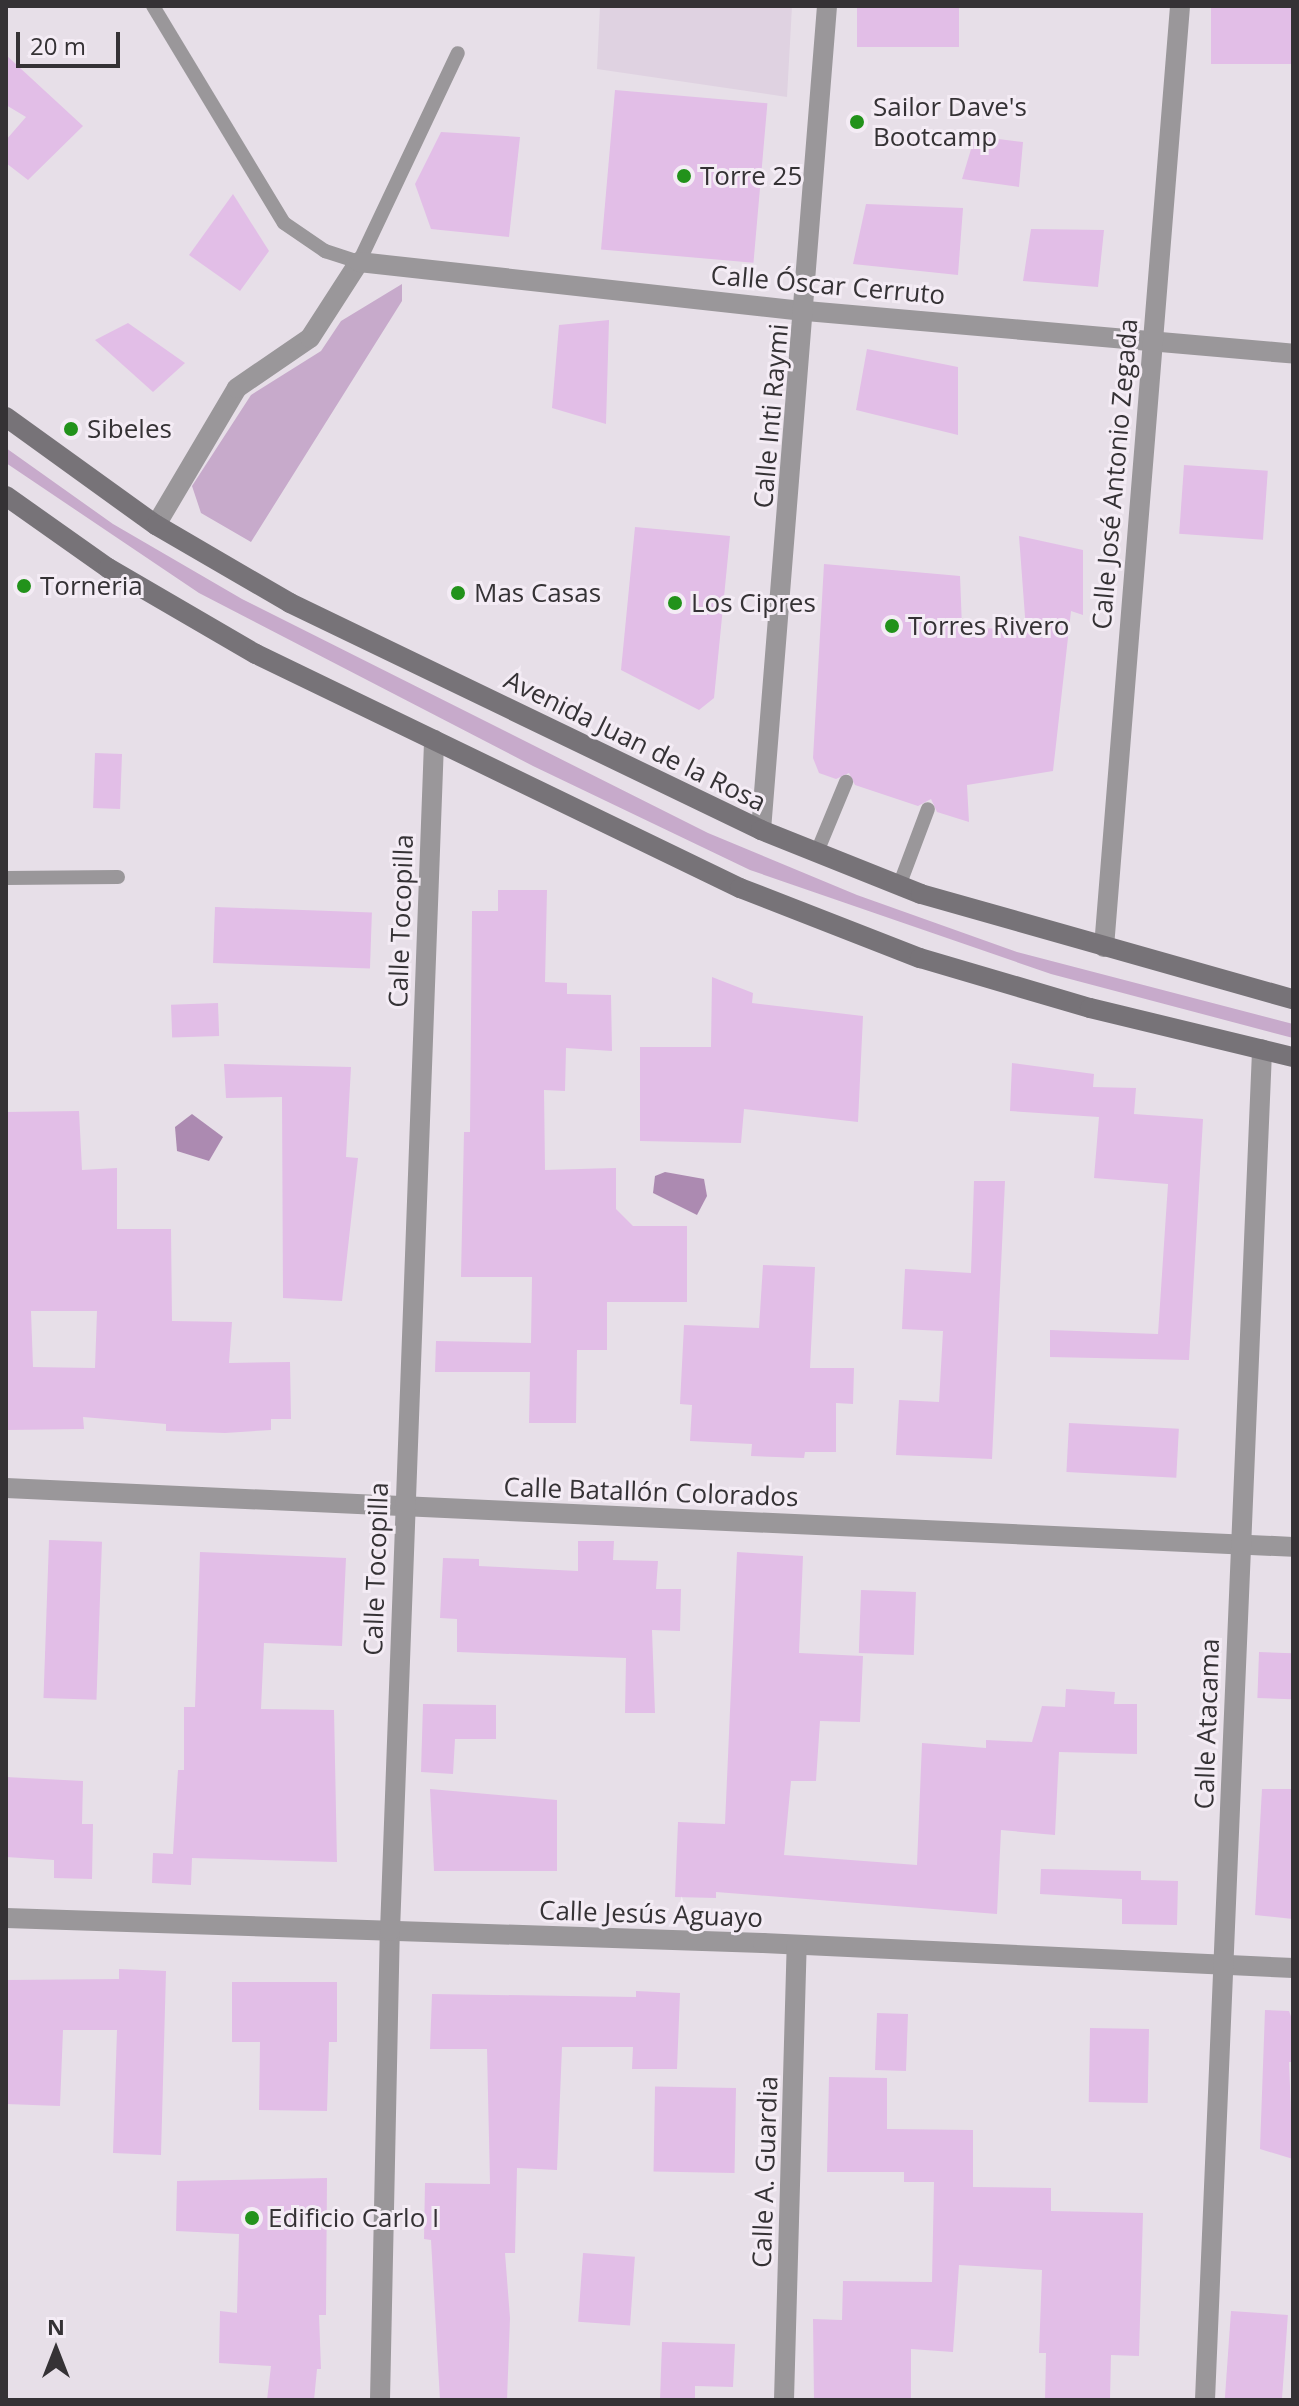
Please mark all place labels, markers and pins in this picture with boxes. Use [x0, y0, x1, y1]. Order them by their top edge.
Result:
place label: Sailor Dave's Bootcamp [873, 91, 1027, 152]
marker: Sailor Dave's Bootcamp [848, 113, 866, 131]
place label: Torre 25 [700, 160, 802, 192]
marker: Torre 25 [675, 167, 693, 185]
place label: Sibeles [87, 413, 172, 445]
marker: Sibeles [62, 420, 80, 438]
place label: Torneria [40, 570, 143, 602]
marker: Torneria [15, 577, 33, 595]
place label: Mas Casas [474, 577, 601, 609]
marker: Mas Casas [449, 584, 467, 602]
place label: Los Cipres [691, 587, 816, 619]
marker: Los Cipres [666, 594, 684, 612]
place label: Torres Rivero [908, 610, 1069, 642]
marker: Torres Rivero [883, 617, 901, 635]
place label: Edificio Carlo I [268, 2202, 439, 2234]
marker: Edificio Carlo I [243, 2209, 261, 2227]

